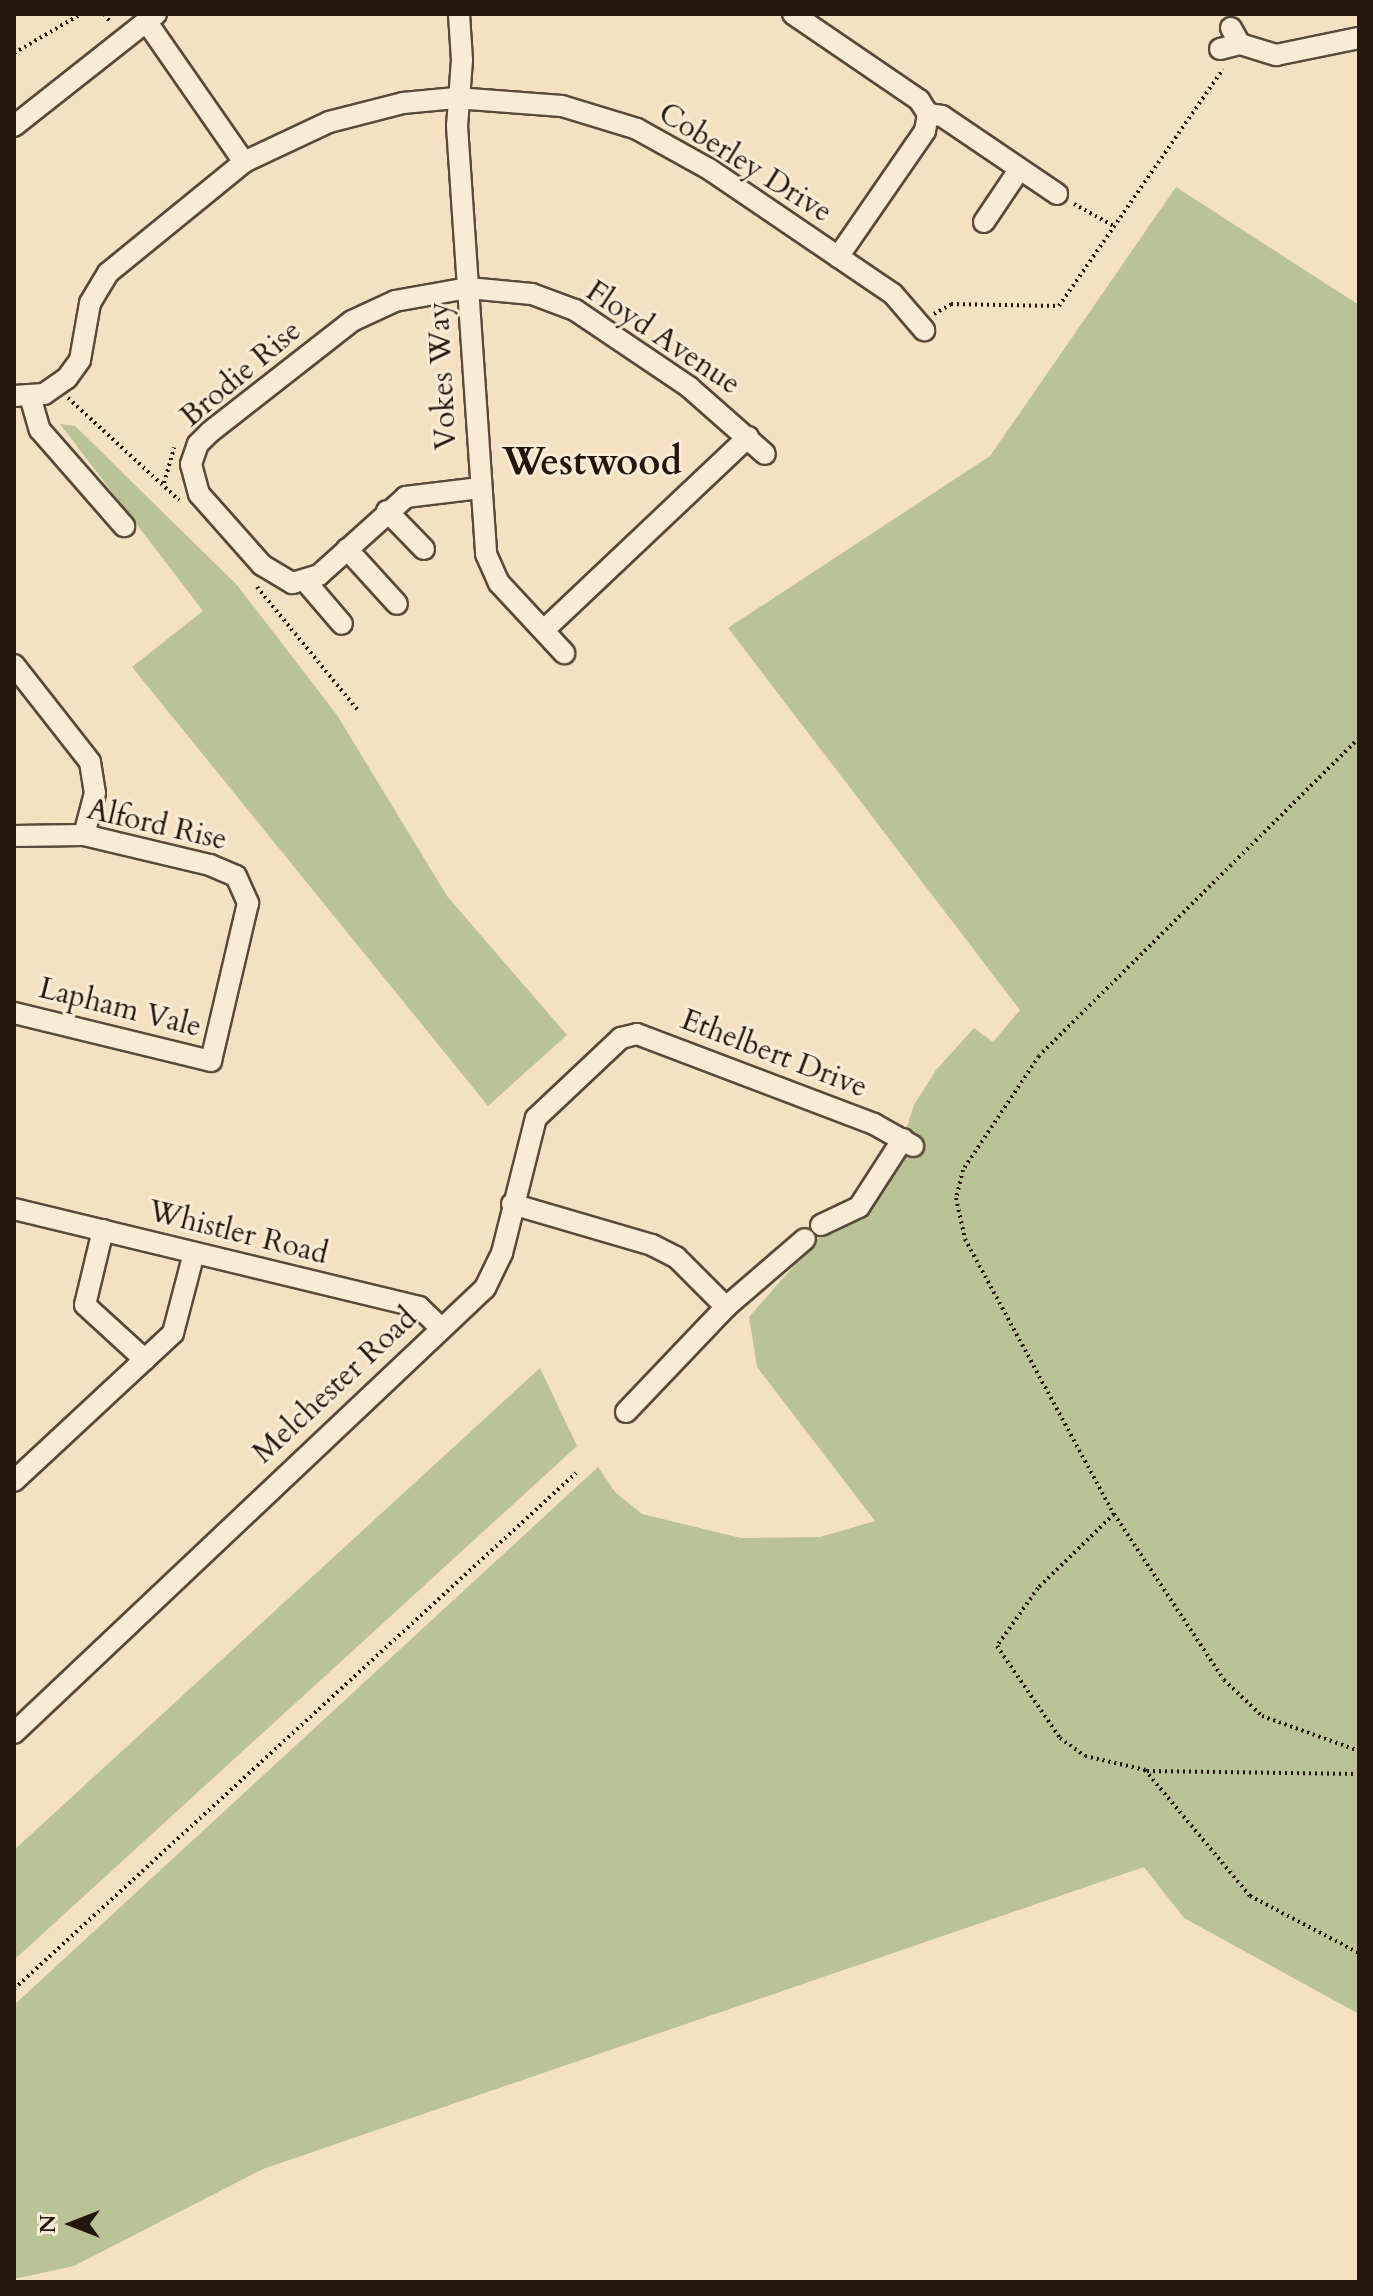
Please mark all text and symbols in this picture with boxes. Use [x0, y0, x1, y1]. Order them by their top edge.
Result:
street label: Coberley Drive [652, 95, 838, 231]
street label: Floyd Avenue [579, 273, 747, 403]
street label: Vokes Way [421, 301, 465, 451]
street label: Brodie Rise [173, 313, 309, 435]
district label: Westwood [502, 440, 682, 486]
street label: Alford Rise [84, 791, 230, 859]
street label: Lapham Vale [35, 970, 205, 1046]
street label: Ethelbert Drive [676, 1002, 872, 1106]
street label: Whistler Road [145, 1193, 331, 1273]
street label: Melchester Road [245, 1301, 425, 1471]
north arrow [32, 2184, 112, 2264]
text: N [33, 2214, 63, 2234]

